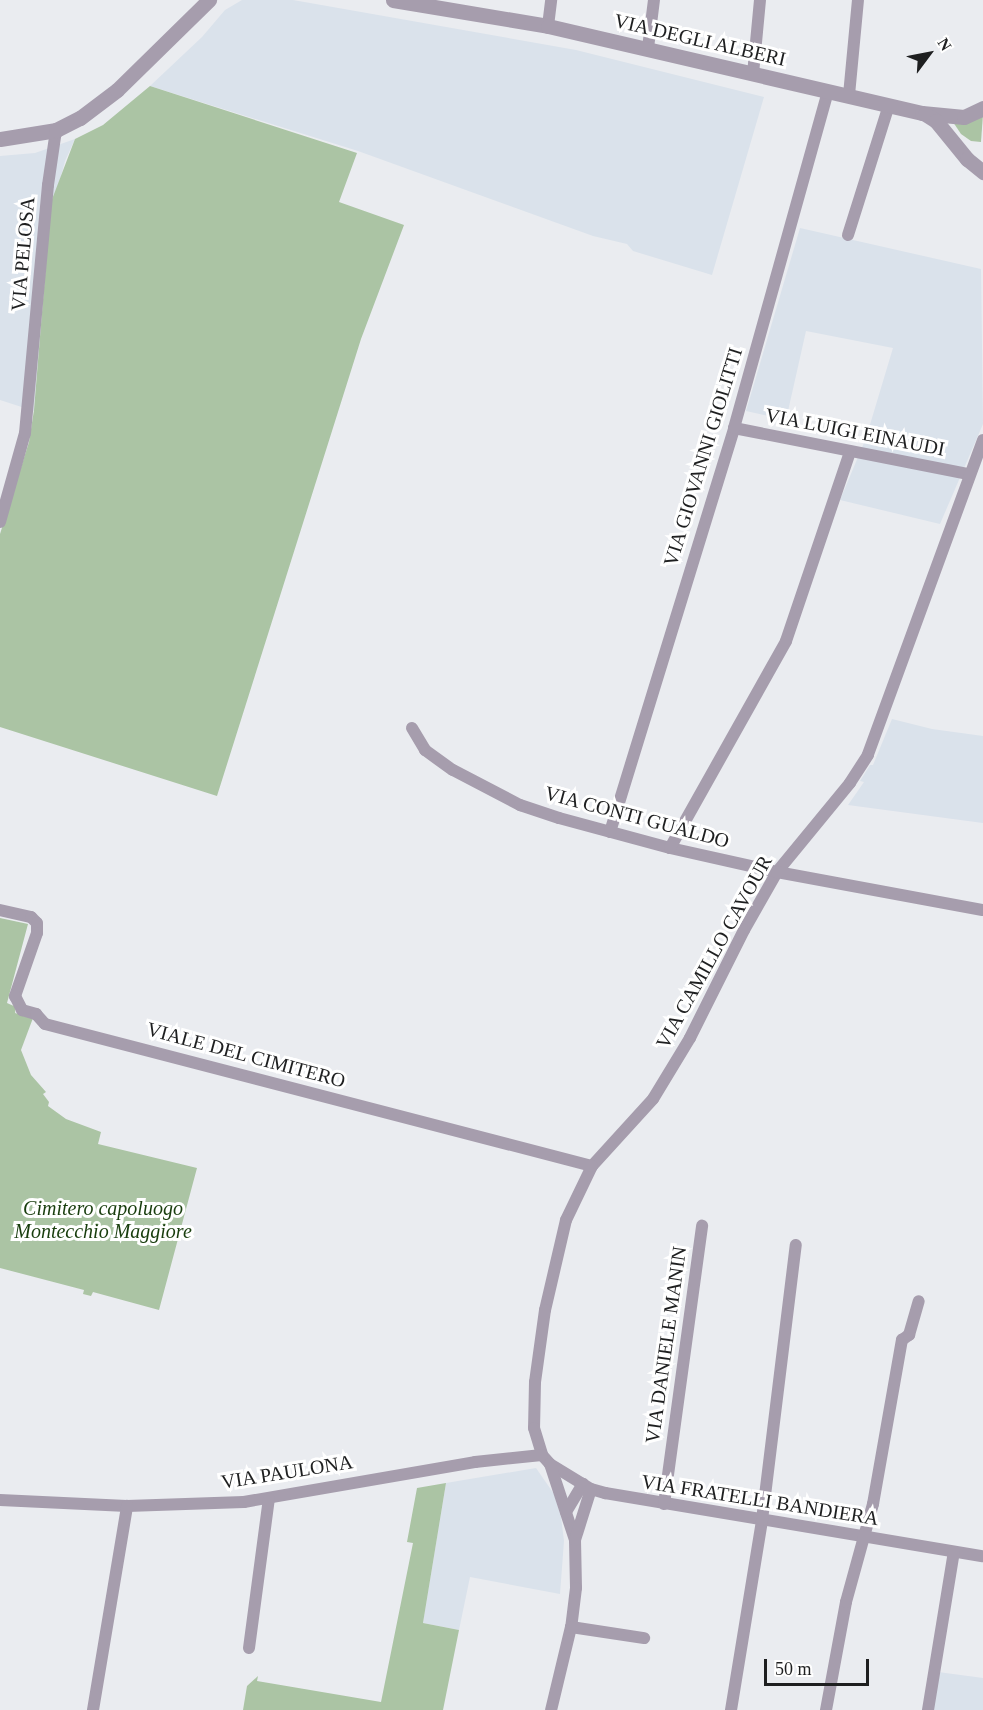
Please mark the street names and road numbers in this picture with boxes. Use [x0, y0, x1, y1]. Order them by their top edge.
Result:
street label: VIA DEGLI ALBERI [611, 8, 789, 72]
street label: VIA PELOSA [6, 195, 40, 313]
street label: VIA GIOVANNI GIOLITTI [658, 344, 748, 570]
street label: VIA LUIGI EINAUDI [763, 403, 947, 461]
street label: VIA CONTI GUALDO [542, 781, 732, 853]
street label: VIA CAMILLO CAVOUR [651, 851, 777, 1053]
street label: VIALE DEL CIMITERO [144, 1017, 348, 1093]
street label: VIA DANIELE MANIN [640, 1244, 692, 1446]
street label: VIA PAULONA [219, 1450, 355, 1494]
street label: VIA FRATELLI BANDIERA [639, 1469, 881, 1531]

